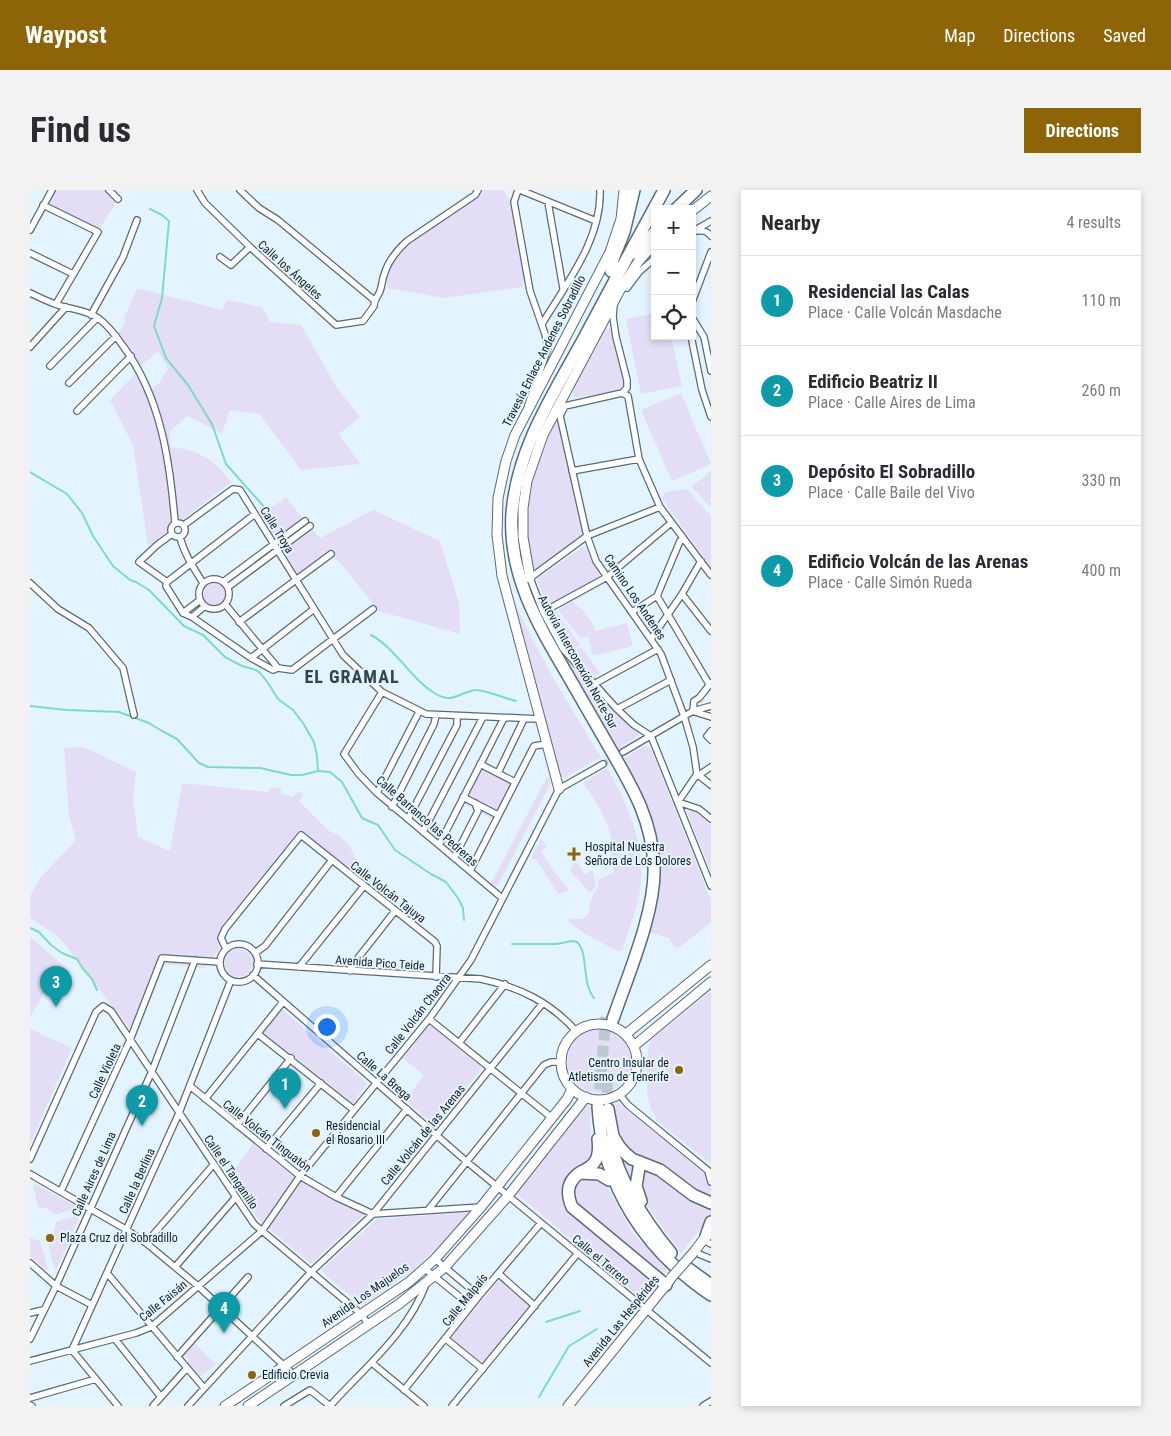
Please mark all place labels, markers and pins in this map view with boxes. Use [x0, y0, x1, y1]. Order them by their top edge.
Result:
place label: Hospital Nuestra Señora de Los Dolores [585, 840, 691, 868]
marker: Hospital Nuestra Señora de Los Dolores [567, 847, 581, 861]
pin: 3 [40, 966, 72, 1007]
place label: Centro Insular de Atletismo de Tenerife [568, 1056, 669, 1084]
marker: Centro Insular de Atletismo de Tenerife [673, 1064, 685, 1076]
pin: 1 [269, 1068, 301, 1109]
pin: 2 [126, 1085, 158, 1126]
place label: Residencial el Rosario III [326, 1119, 385, 1147]
marker: Residencial el Rosario III [310, 1127, 322, 1139]
place label: Plaza Cruz del Sobradillo [60, 1231, 178, 1245]
marker: Plaza Cruz del Sobradillo [44, 1232, 56, 1244]
pin: 4 [208, 1292, 240, 1333]
place label: Edificio Crevia [262, 1368, 329, 1382]
marker: Edificio Crevia [246, 1369, 258, 1381]

